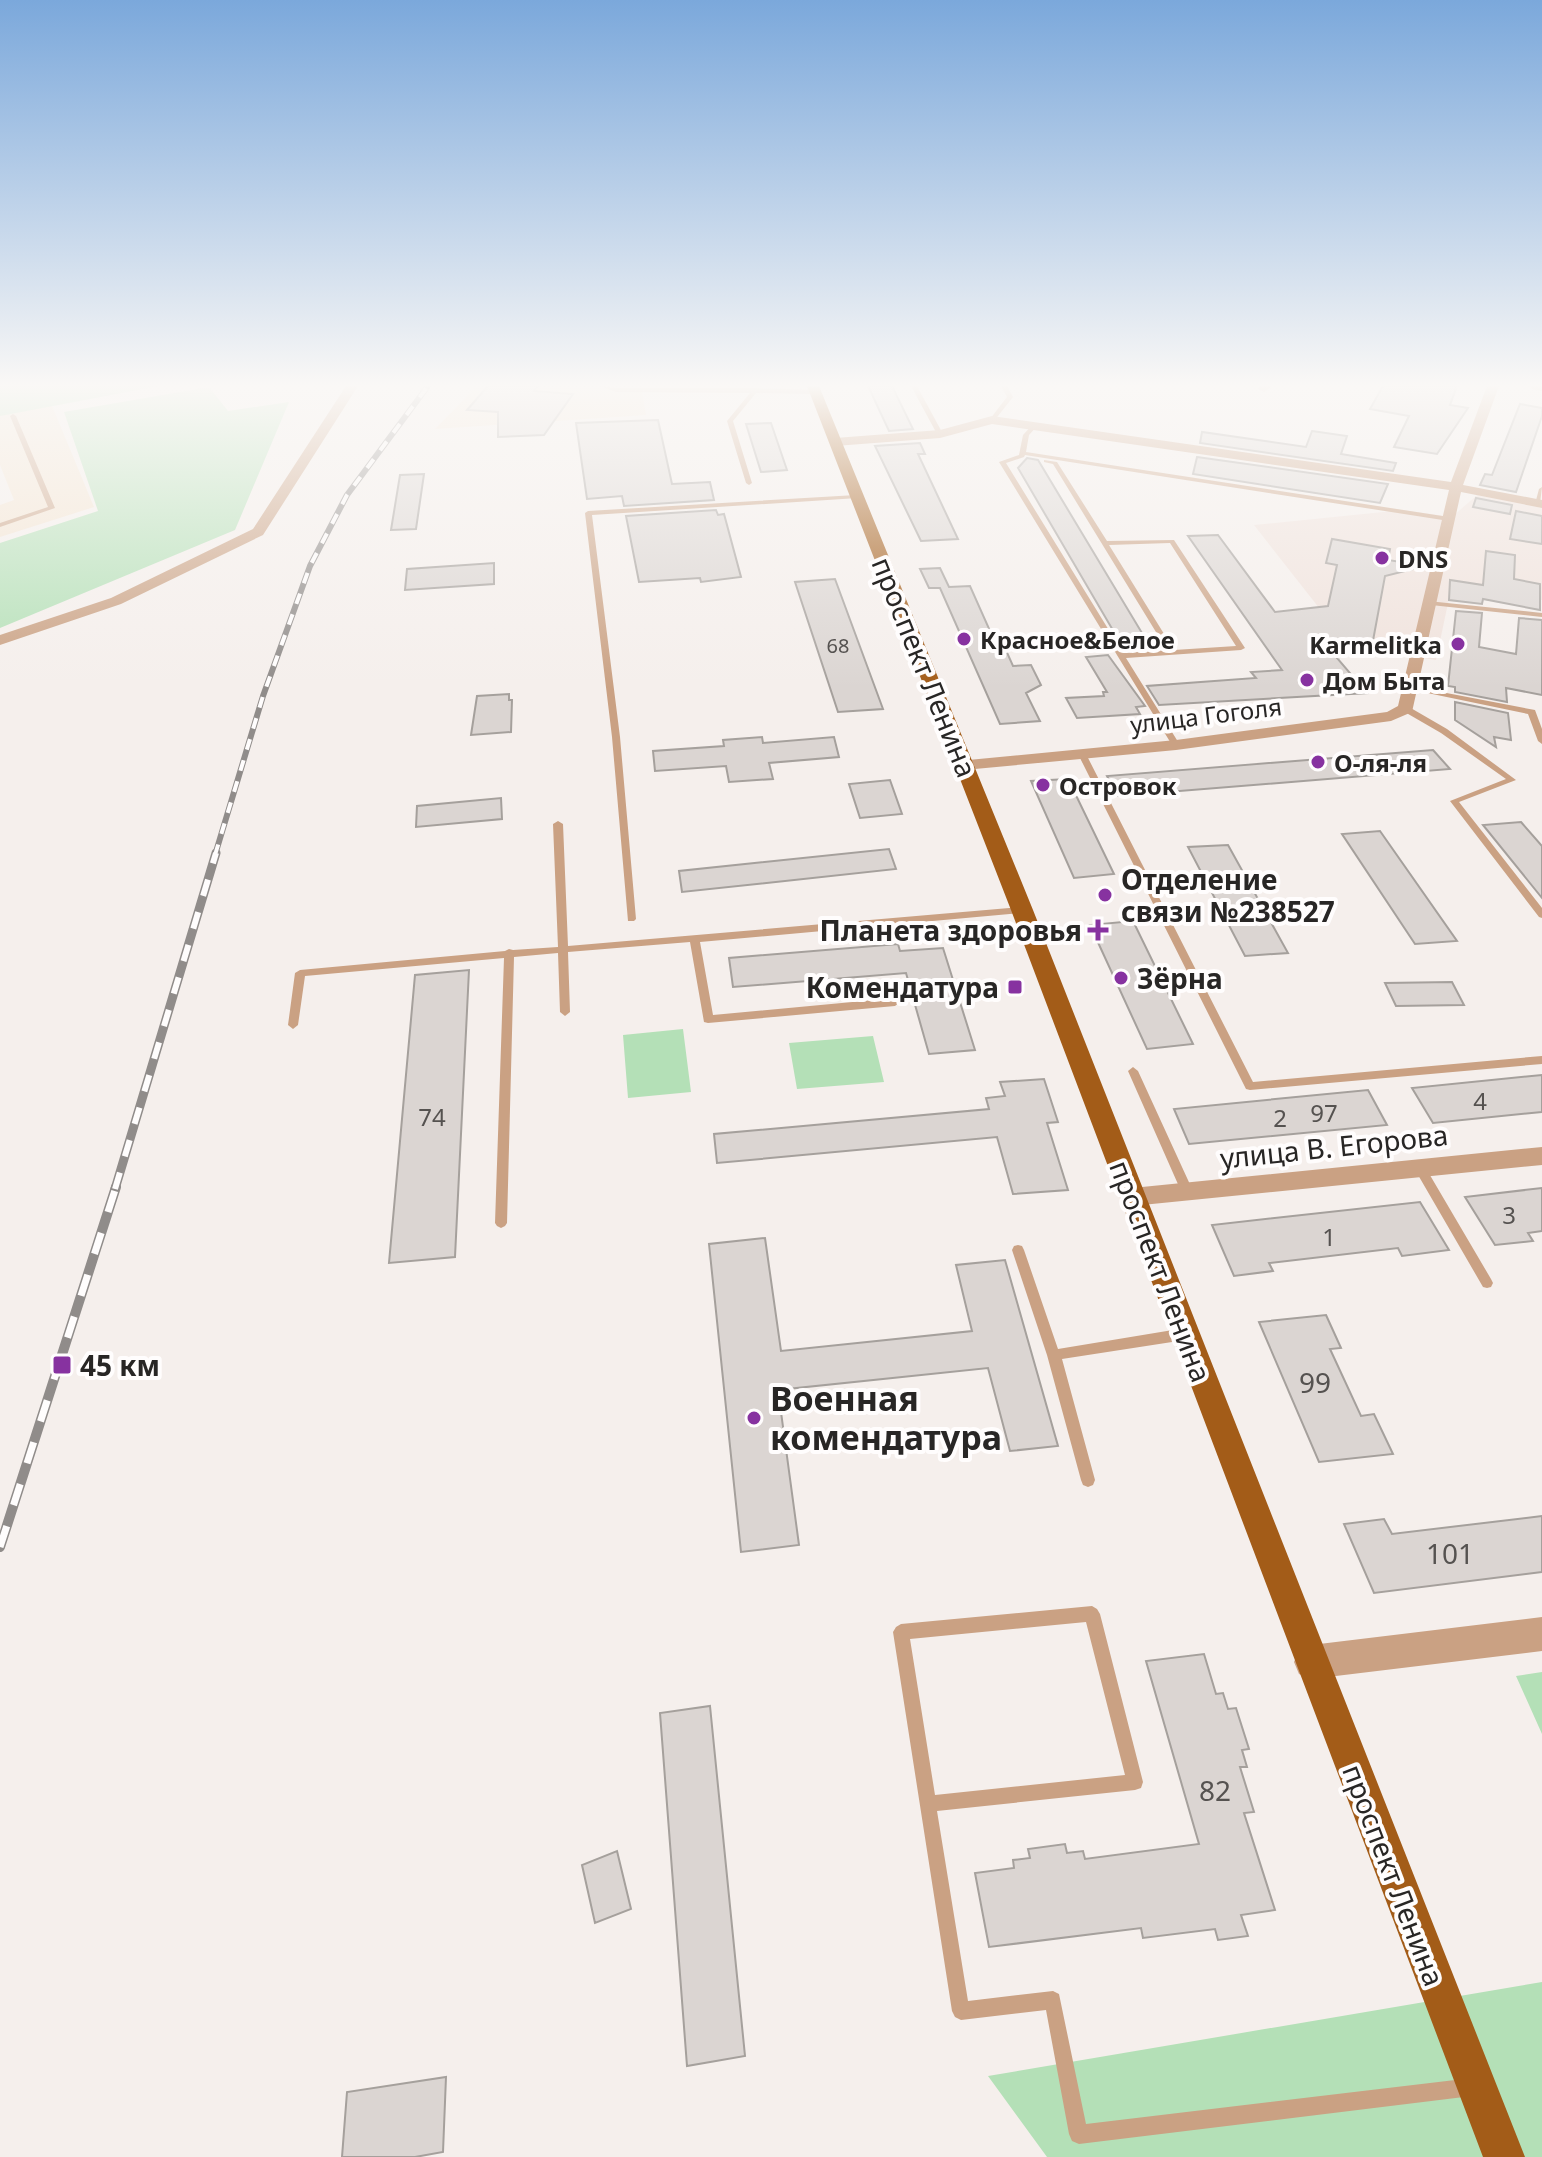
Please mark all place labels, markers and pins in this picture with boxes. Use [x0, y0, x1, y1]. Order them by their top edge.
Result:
place label: DNS [1398, 542, 1448, 575]
marker: DNS [1373, 549, 1391, 567]
place label: Красное&Белое [980, 623, 1175, 656]
place label: Karmelitka [1309, 628, 1442, 661]
marker: Красное&Белое [955, 630, 973, 648]
marker: Karmelitka [1449, 635, 1467, 653]
place label: Дом Быта [1323, 664, 1445, 697]
marker: Дом Быта [1298, 671, 1316, 689]
place label: О-ля-ля [1334, 746, 1427, 779]
marker: О-ля-ля [1309, 753, 1327, 771]
place label: Островок [1059, 769, 1177, 802]
marker: Островок [1034, 776, 1052, 794]
place label: Отделение связи №238527 [1121, 860, 1335, 930]
marker: Отделение связи №238527 [1096, 886, 1114, 904]
place label: Планета здоровья [820, 911, 1082, 949]
marker: Планета здоровья [1089, 921, 1107, 939]
place label: Зёрна [1137, 959, 1223, 997]
place label: Комендатура [806, 968, 999, 1006]
marker: Зёрна [1112, 969, 1130, 987]
marker: Комендатура [1006, 978, 1024, 996]
place label: 45 км [80, 1346, 160, 1384]
marker: 45 км [51, 1354, 73, 1376]
place label: Военная комендатура [770, 1375, 1002, 1460]
marker: Военная комендатура [745, 1409, 763, 1427]

